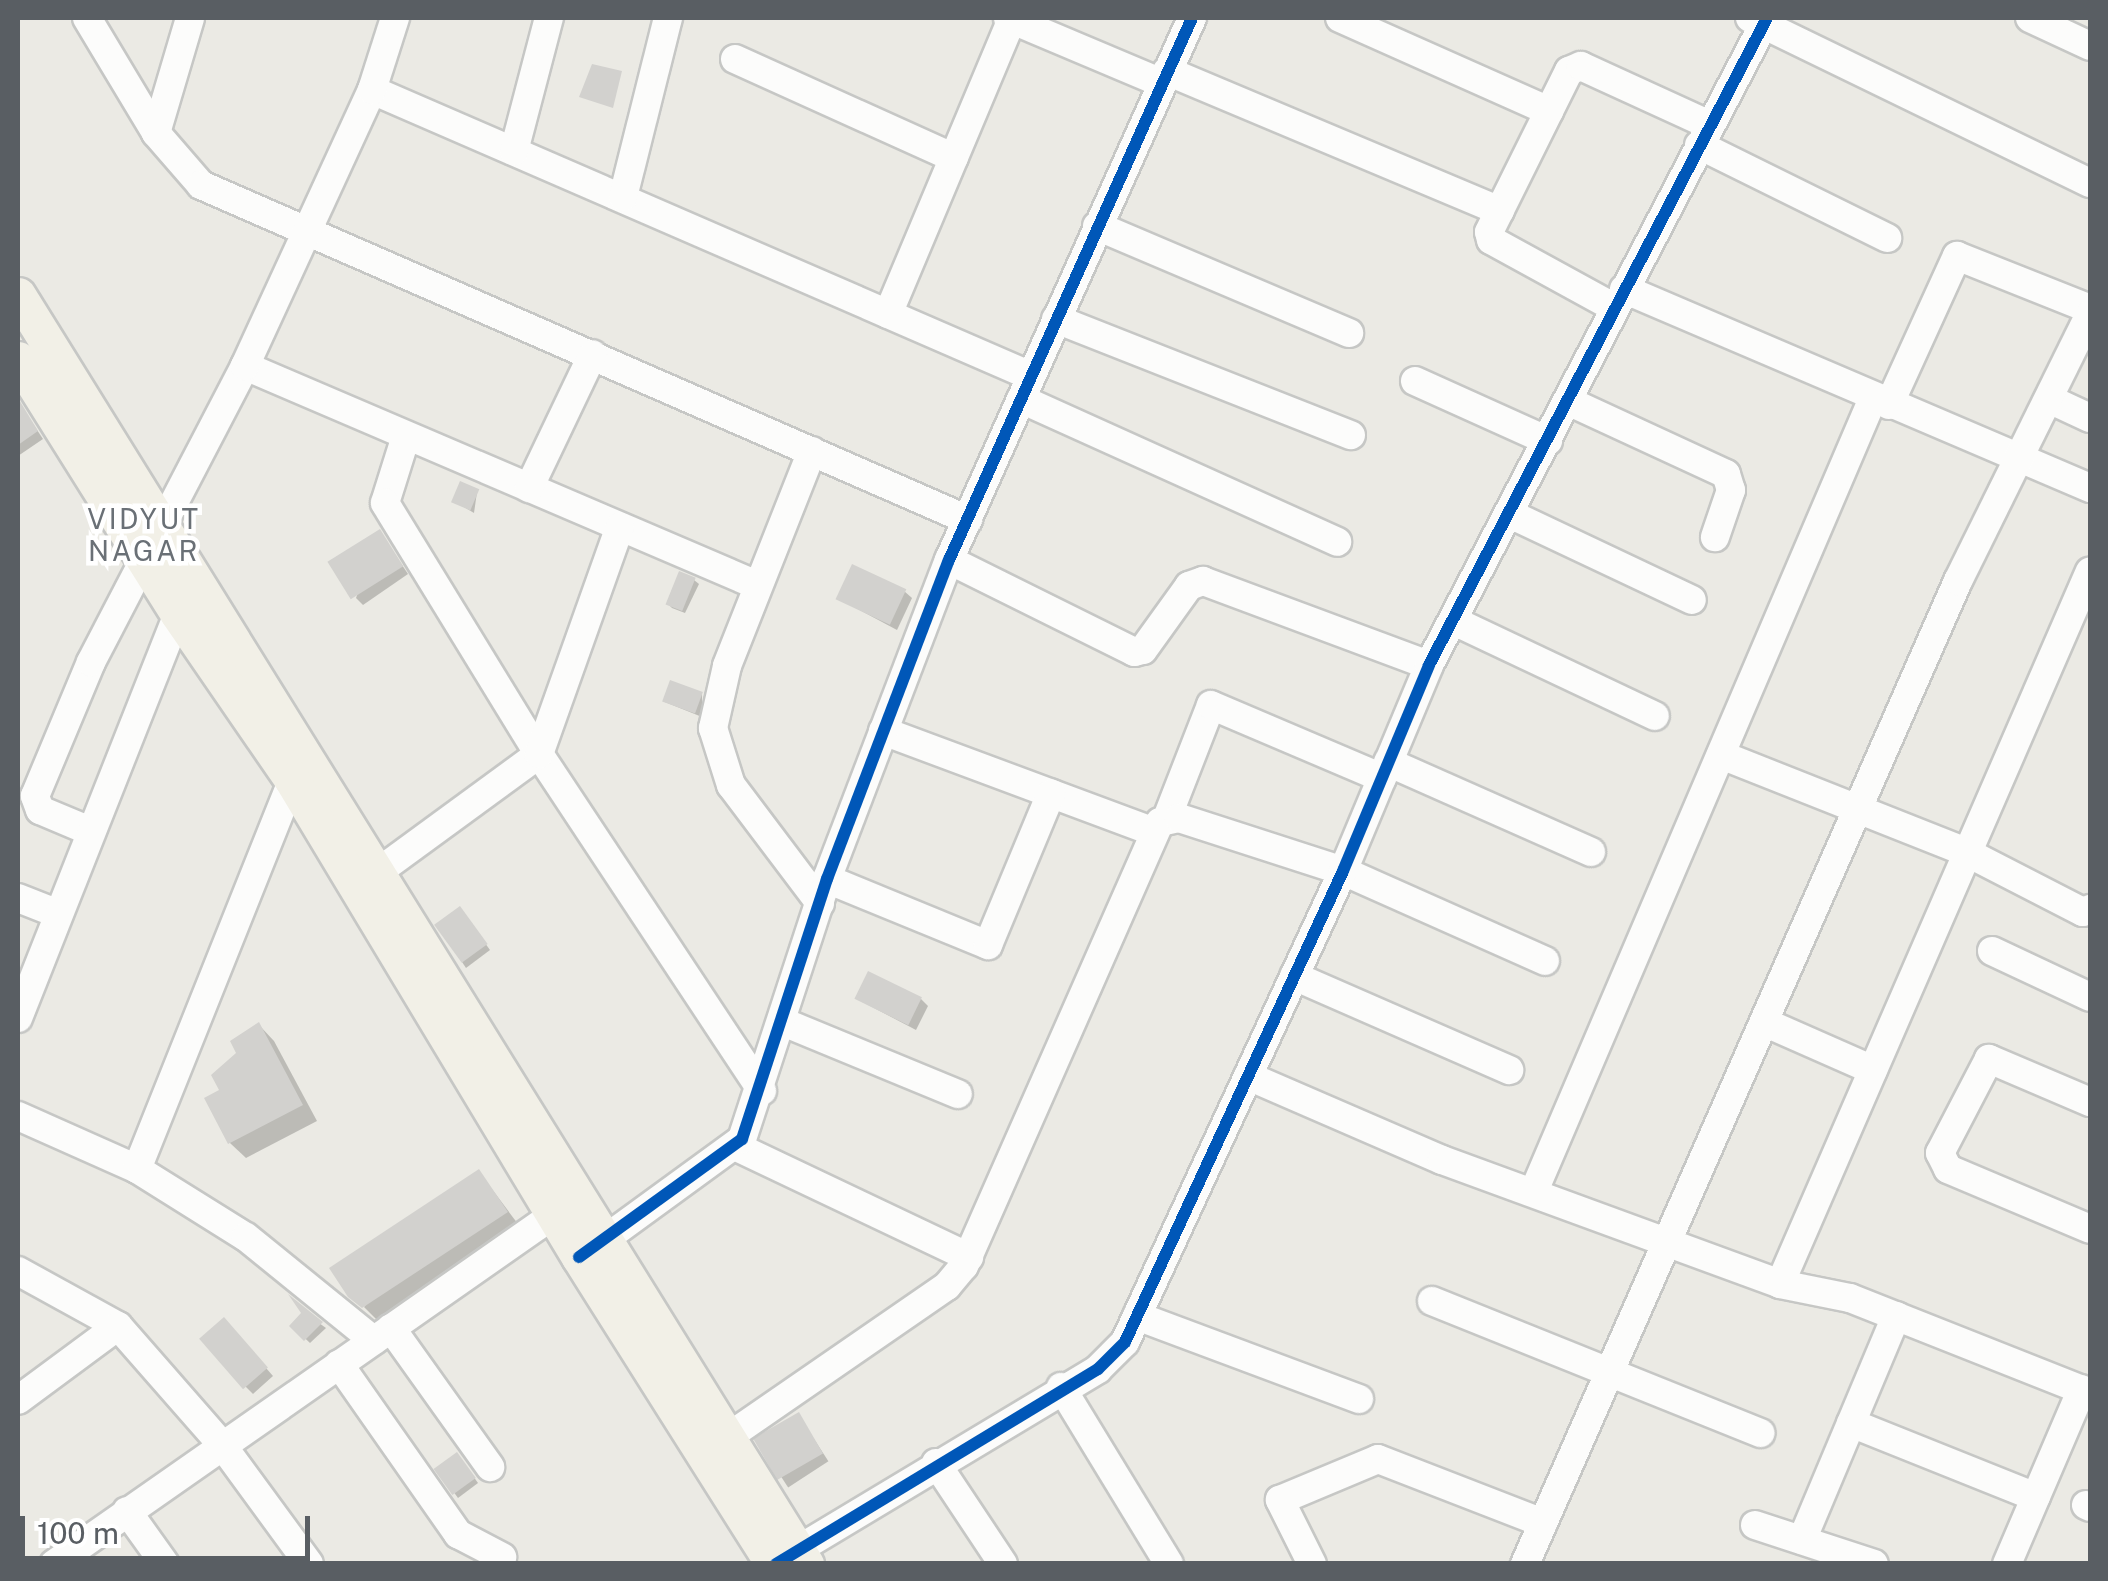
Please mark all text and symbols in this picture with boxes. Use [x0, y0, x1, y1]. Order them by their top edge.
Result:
district label: VIDYUT NAGAR [87, 502, 201, 568]
scale bar [25, 1496, 315, 1558]
text: 100 m [37, 1515, 119, 1551]

